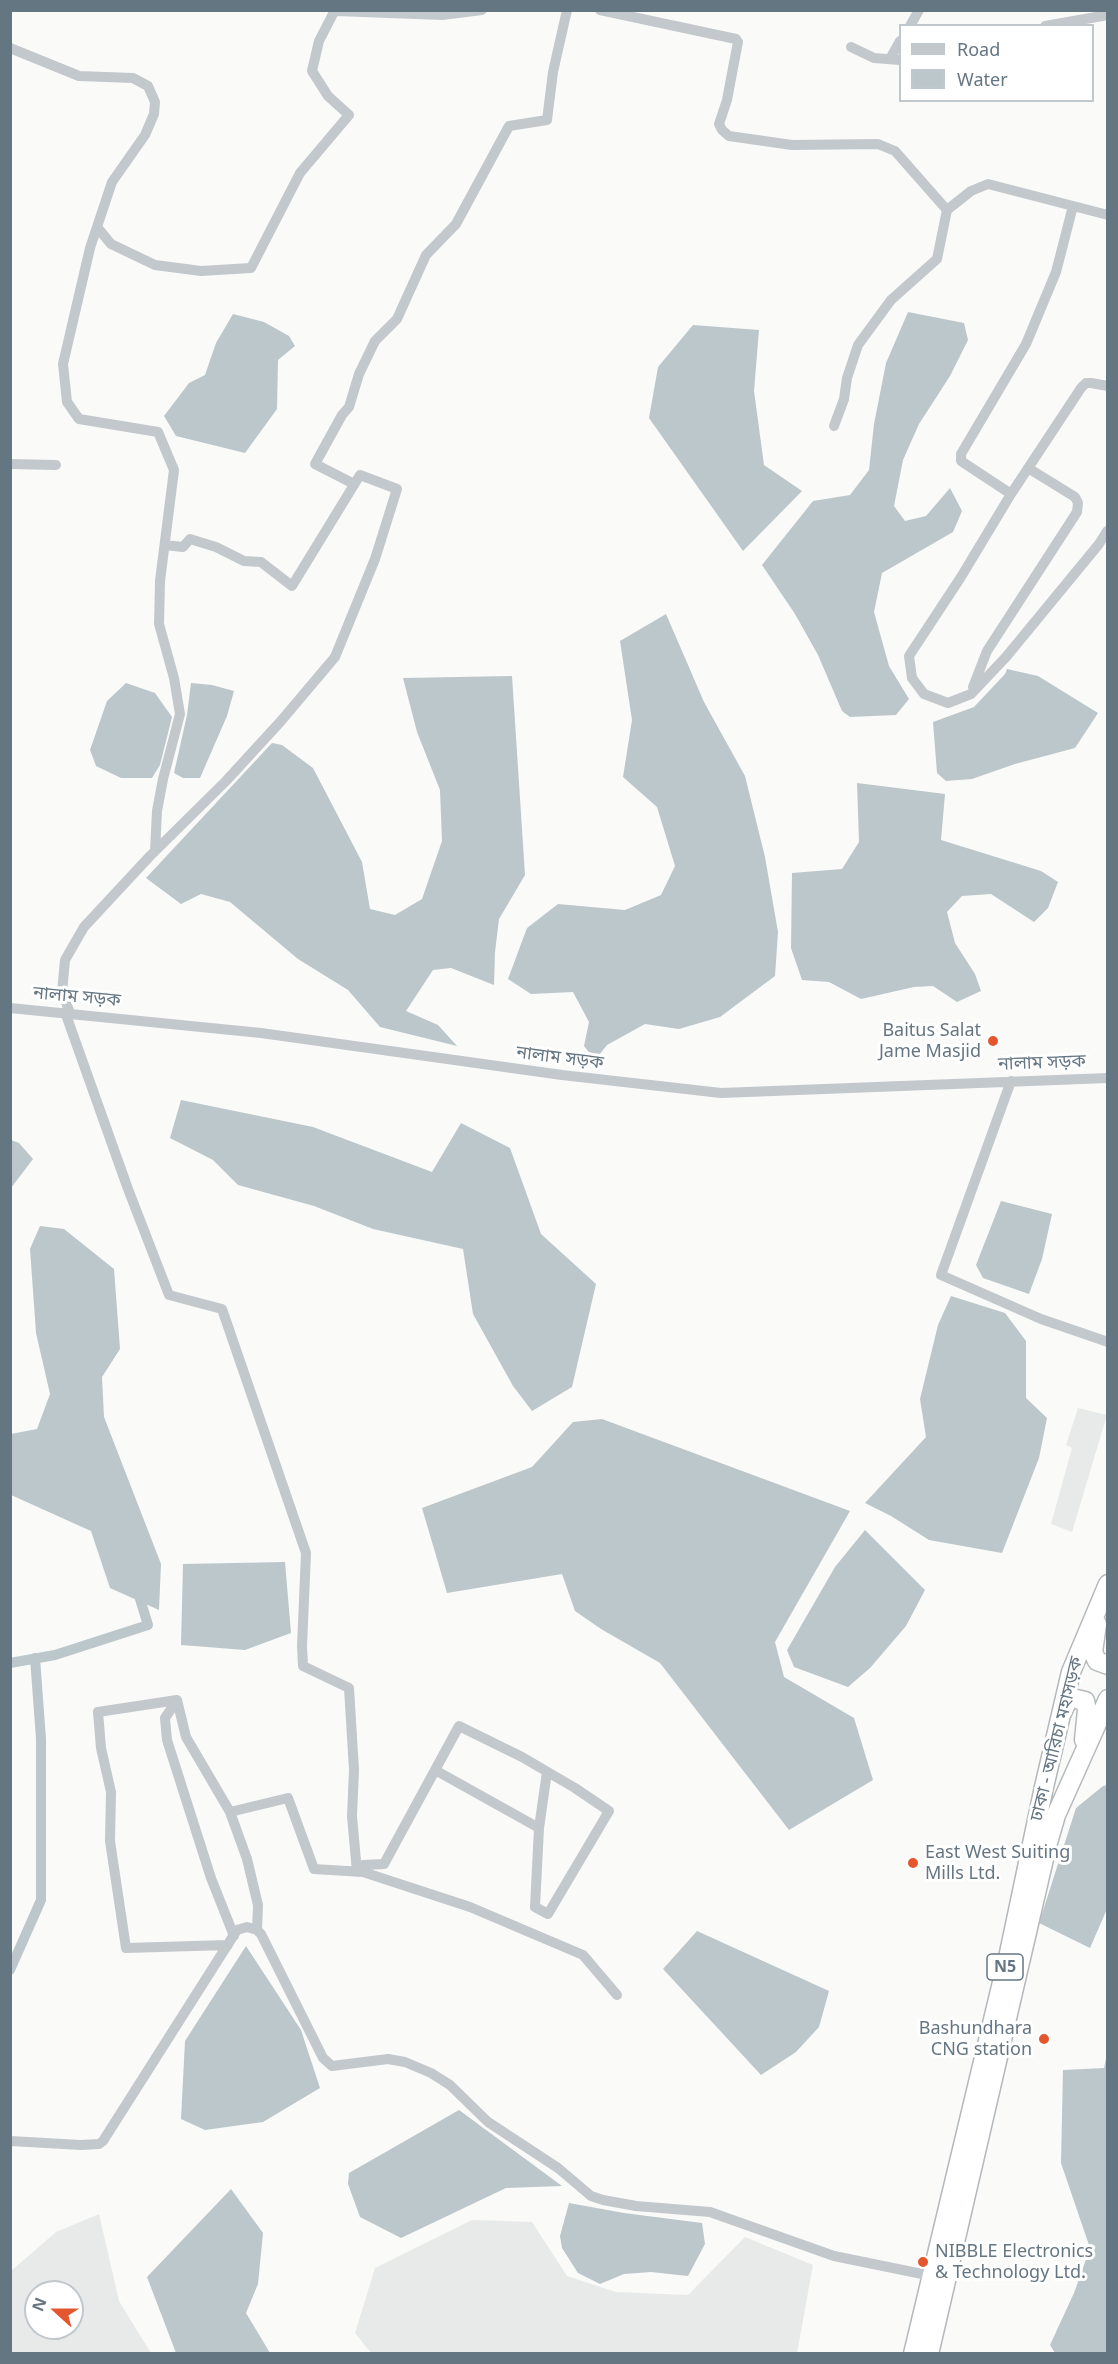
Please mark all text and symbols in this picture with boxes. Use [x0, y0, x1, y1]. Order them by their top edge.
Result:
legend [899, 24, 1094, 102]
text: Road [957, 37, 1000, 61]
text: Water [957, 67, 1008, 91]
street label: নালাম সড়ক [32, 982, 122, 1012]
place label: Baitus Salat Jame Masjid [879, 1020, 981, 1062]
marker: Baitus Salat Jame Masjid [986, 1034, 1000, 1048]
street label: নালাম সড়ক [515, 1042, 605, 1074]
street label: নালাম সড়ক [998, 1051, 1086, 1075]
street label: ঢাকা - আরিচা মহাসড়ক [1026, 1655, 1088, 1823]
place label: East West Suiting Mills Ltd. [925, 1842, 1070, 1884]
marker: East West Suiting Mills Ltd. [906, 1856, 920, 1870]
road number: N5 [987, 1954, 1023, 1980]
place label: Bashundhara CNG station [919, 2018, 1032, 2060]
marker: Bashundhara CNG station [1037, 2032, 1051, 2046]
place label: NIBBLE Electronics & Technology Ltd. [935, 2241, 1093, 2284]
marker: NIBBLE Electronics & Technology Ltd. [916, 2255, 930, 2269]
north arrow [24, 2280, 84, 2340]
text: N [26, 2294, 52, 2314]

